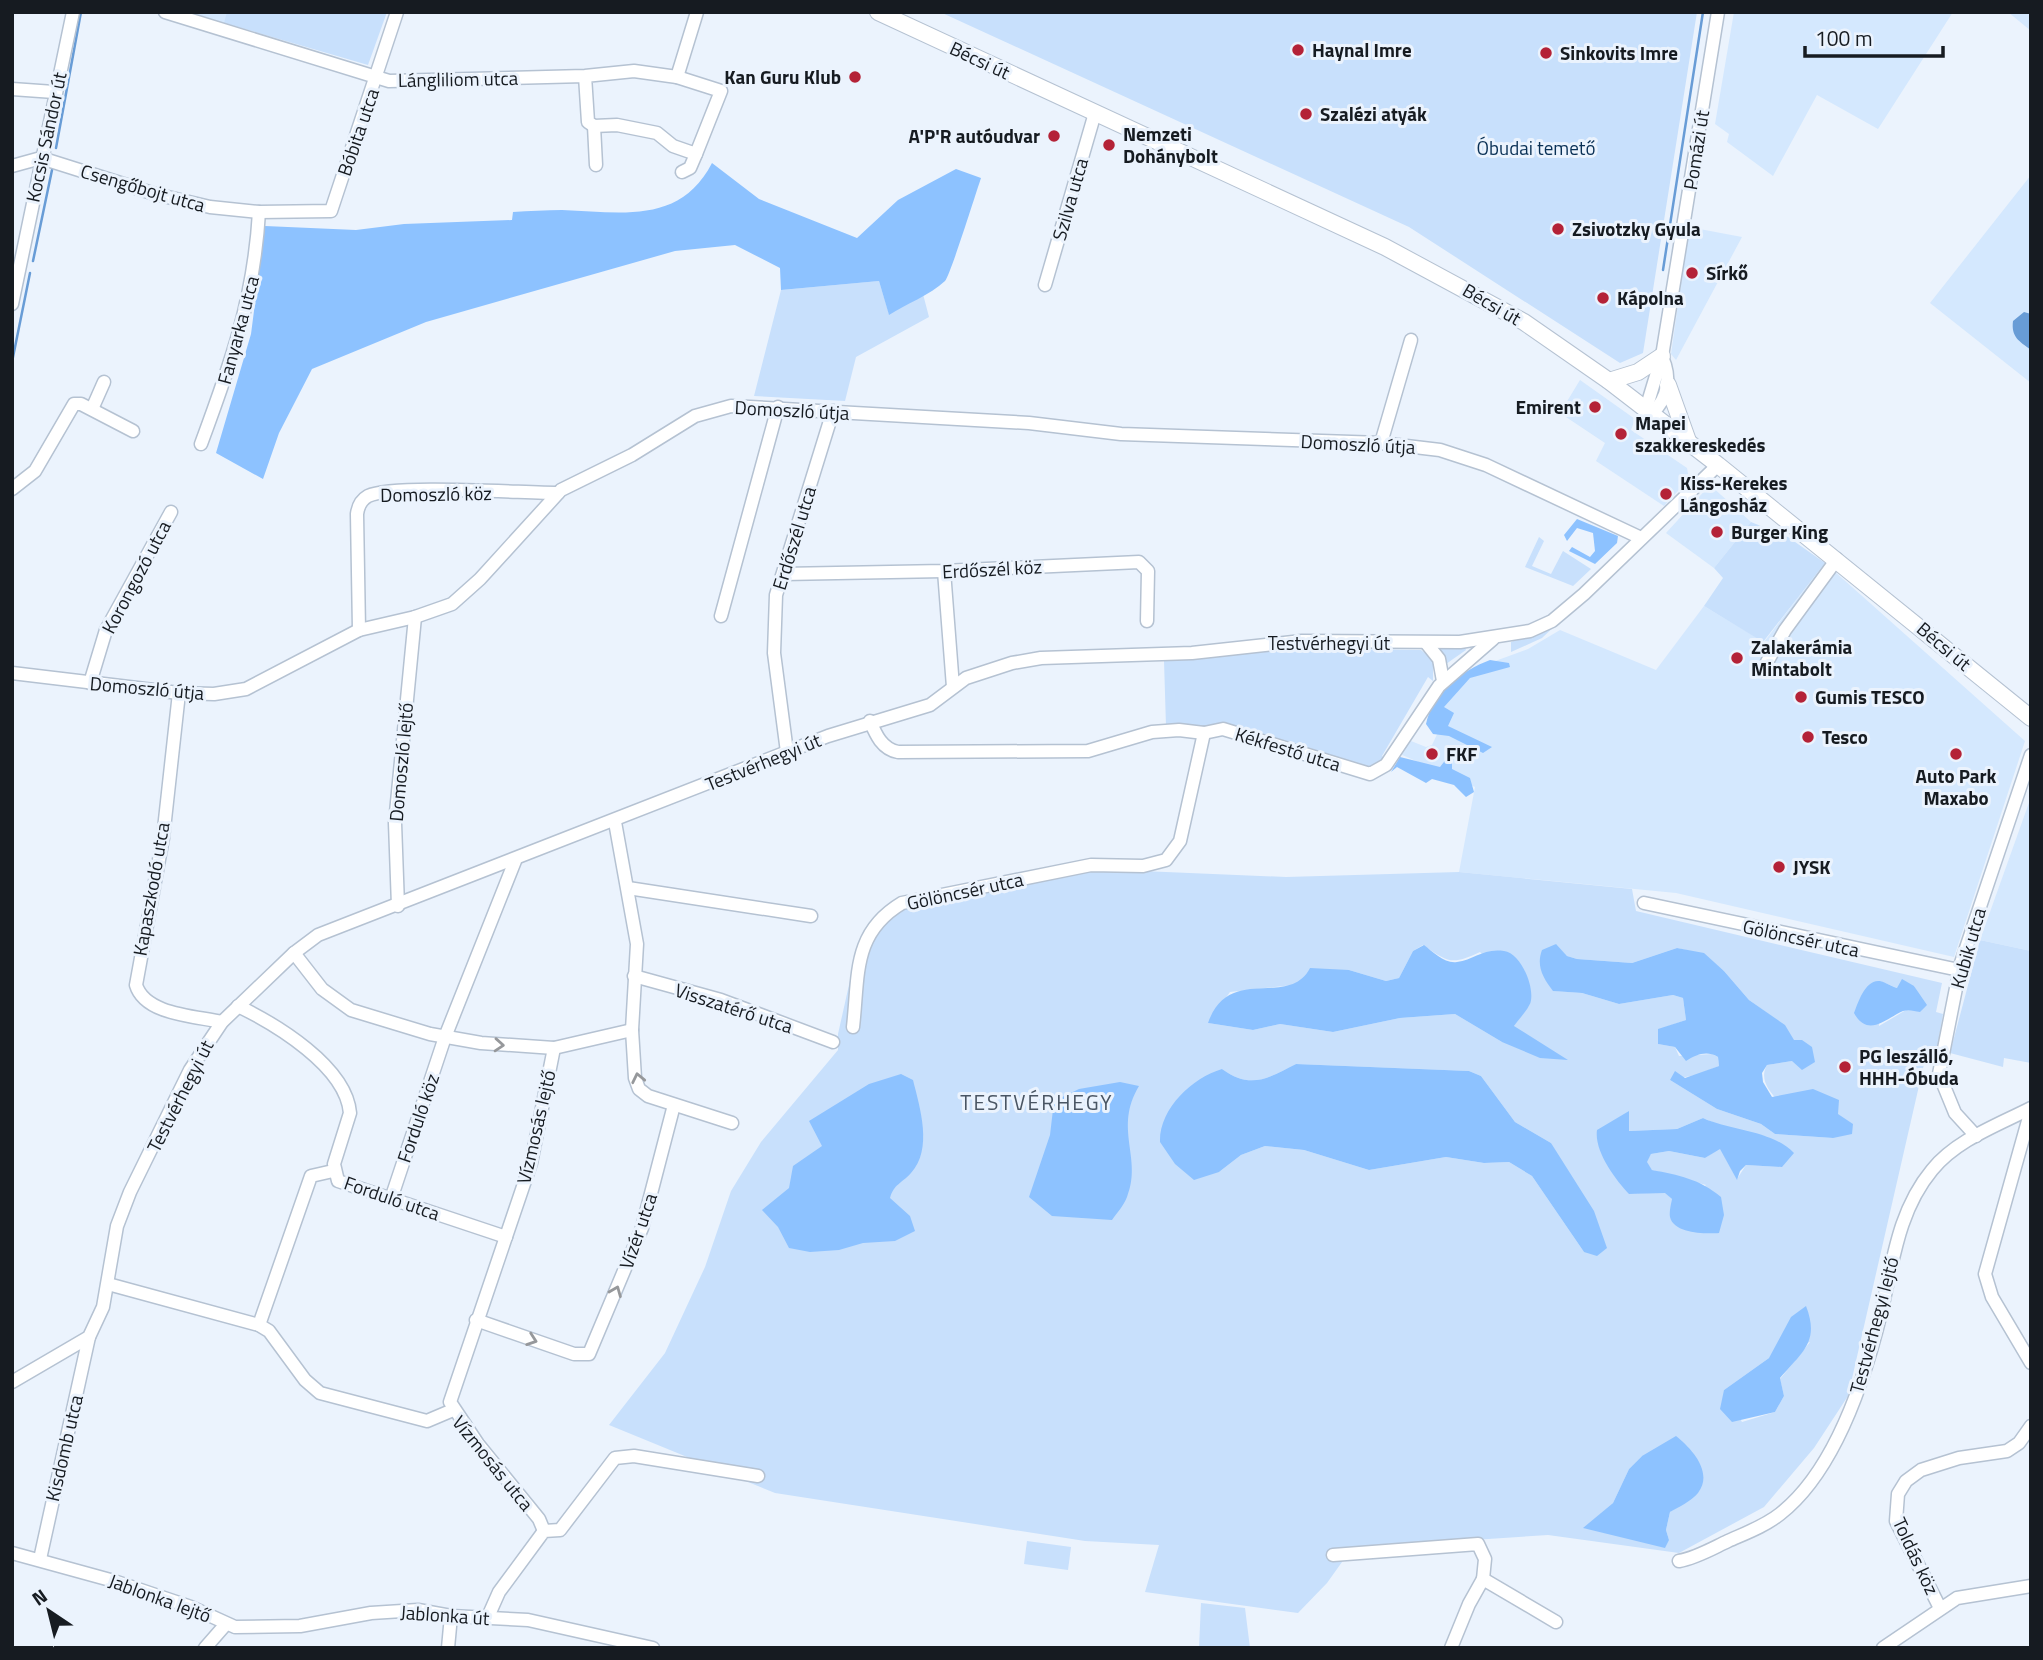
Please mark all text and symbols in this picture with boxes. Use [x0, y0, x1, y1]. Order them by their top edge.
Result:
scale bar [1805, 14, 1943, 58]
text: 100 m [1815, 22, 1872, 54]
street label: Bécsi út [945, 33, 1015, 86]
place label: Haynal Imre [1312, 35, 1412, 64]
place label: Sinkovits Imre [1560, 38, 1678, 67]
marker: Haynal Imre [1290, 42, 1306, 58]
marker: Sinkovits Imre [1538, 45, 1554, 61]
place label: Kan Guru Klub [724, 62, 841, 91]
street label: Lángliliom utca [398, 63, 519, 94]
street label: Kocsis Sándor út [18, 69, 74, 205]
marker: Kan Guru Klub [847, 69, 863, 85]
street label: Bóbita utca [329, 84, 386, 179]
place label: Szalézi atyák [1320, 99, 1427, 128]
marker: Szalézi atyák [1298, 106, 1314, 122]
street label: Pomázi út [1675, 108, 1716, 192]
place label: Nemzeti Dohánybolt [1123, 119, 1218, 170]
place label: A'P'R autóudvar [909, 121, 1040, 150]
marker: A'P'R autóudvar [1046, 128, 1062, 144]
park label: Óbudai temető [1477, 133, 1595, 162]
marker: Nemzeti Dohánybolt [1101, 137, 1117, 153]
street label: Szilva utca [1044, 154, 1095, 244]
street label: Csengőbojt utca [77, 156, 209, 219]
place label: Zsivotzky Gyula [1572, 214, 1701, 243]
marker: Zsivotzky Gyula [1550, 221, 1566, 237]
place label: Sírkő [1706, 258, 1748, 287]
marker: Sírkő [1684, 265, 1700, 281]
street label: Fanyarka utca [209, 272, 266, 387]
street label: Bécsi út [1457, 275, 1527, 332]
place label: Kápolna [1617, 283, 1684, 312]
marker: Kápolna [1595, 290, 1611, 306]
street label: Domoszló útja [734, 392, 851, 427]
place label: Emirent [1515, 392, 1581, 421]
marker: Emirent [1587, 399, 1603, 415]
place label: Mapei szakkereskedés [1635, 408, 1766, 459]
street label: Domoszló útja [1300, 426, 1417, 461]
marker: Mapei szakkereskedés [1613, 426, 1629, 442]
place label: Kiss-Kerekes Lángosház [1680, 468, 1788, 519]
street label: Domoszló köz [380, 478, 492, 509]
street label: Erdőszél utca [764, 482, 823, 593]
marker: Kiss-Kerekes Lángosház [1658, 486, 1674, 502]
street label: Korongozó utca [94, 515, 178, 638]
place label: Burger King [1731, 517, 1828, 546]
marker: Burger King [1709, 524, 1725, 540]
street label: Erdőszél köz [941, 551, 1043, 586]
street label: Bécsi út [1911, 614, 1978, 677]
street label: Testvérhegyi út [1268, 628, 1391, 657]
place label: Zalakerámia Mintabolt [1751, 632, 1853, 683]
marker: Zalakerámia Mintabolt [1729, 650, 1745, 666]
street label: Domoszló útja [89, 668, 206, 707]
place label: Gumis TESCO [1815, 682, 1925, 711]
marker: Gumis TESCO [1793, 689, 1809, 705]
street label: Domoszló lejtő [381, 701, 420, 823]
street label: Kékfestő utca [1232, 719, 1345, 778]
place label: Tesco [1822, 722, 1868, 751]
street label: Testvérhegyi út [701, 725, 825, 798]
marker: Tesco [1800, 729, 1816, 745]
place label: FKF [1446, 739, 1477, 768]
marker: FKF [1424, 746, 1440, 762]
marker: Auto Park Maxabo [1948, 746, 1964, 762]
place label: Auto Park Maxabo [1916, 761, 1997, 812]
street label: Kapaszkodó utca [125, 819, 177, 958]
place label: JYSK [1793, 852, 1831, 881]
marker: JYSK [1771, 859, 1787, 875]
street label: Gölöncsér utca [904, 864, 1026, 917]
street label: Kubik utca [1942, 904, 1993, 992]
street label: Gölöncsér utca [1740, 911, 1862, 964]
street label: Visszatérő utca [671, 975, 797, 1040]
street label: Testvérhegyi út [139, 1034, 220, 1157]
one-way arrow [494, 1037, 505, 1052]
place label: PG leszálló, HHH-Óbuda [1859, 1041, 1959, 1092]
marker: PG leszálló, HHH-Óbuda [1837, 1059, 1853, 1075]
street label: Vízmosás lejtő [508, 1067, 563, 1187]
street label: Forduló köz [389, 1070, 446, 1166]
one-way arrow [632, 1073, 647, 1085]
district label: TESTVÉRHEGY [960, 1086, 1114, 1118]
street label: Forduló utca [340, 1168, 444, 1228]
street label: Vízér utca [611, 1188, 664, 1273]
street label: Testvérhegyi lejtő [1841, 1253, 1906, 1396]
one-way arrow [608, 1286, 622, 1298]
one-way arrow [526, 1332, 538, 1346]
street label: Kisdomb utca [37, 1391, 90, 1504]
street label: Vízmosás utca [446, 1409, 541, 1517]
street label: Toldás köz [1886, 1512, 1947, 1599]
street label: Jablonka lejtő [105, 1566, 216, 1629]
north arrow [14, 1576, 84, 1646]
text: N [25, 1581, 53, 1612]
street label: Jablonka út [400, 1597, 491, 1632]

